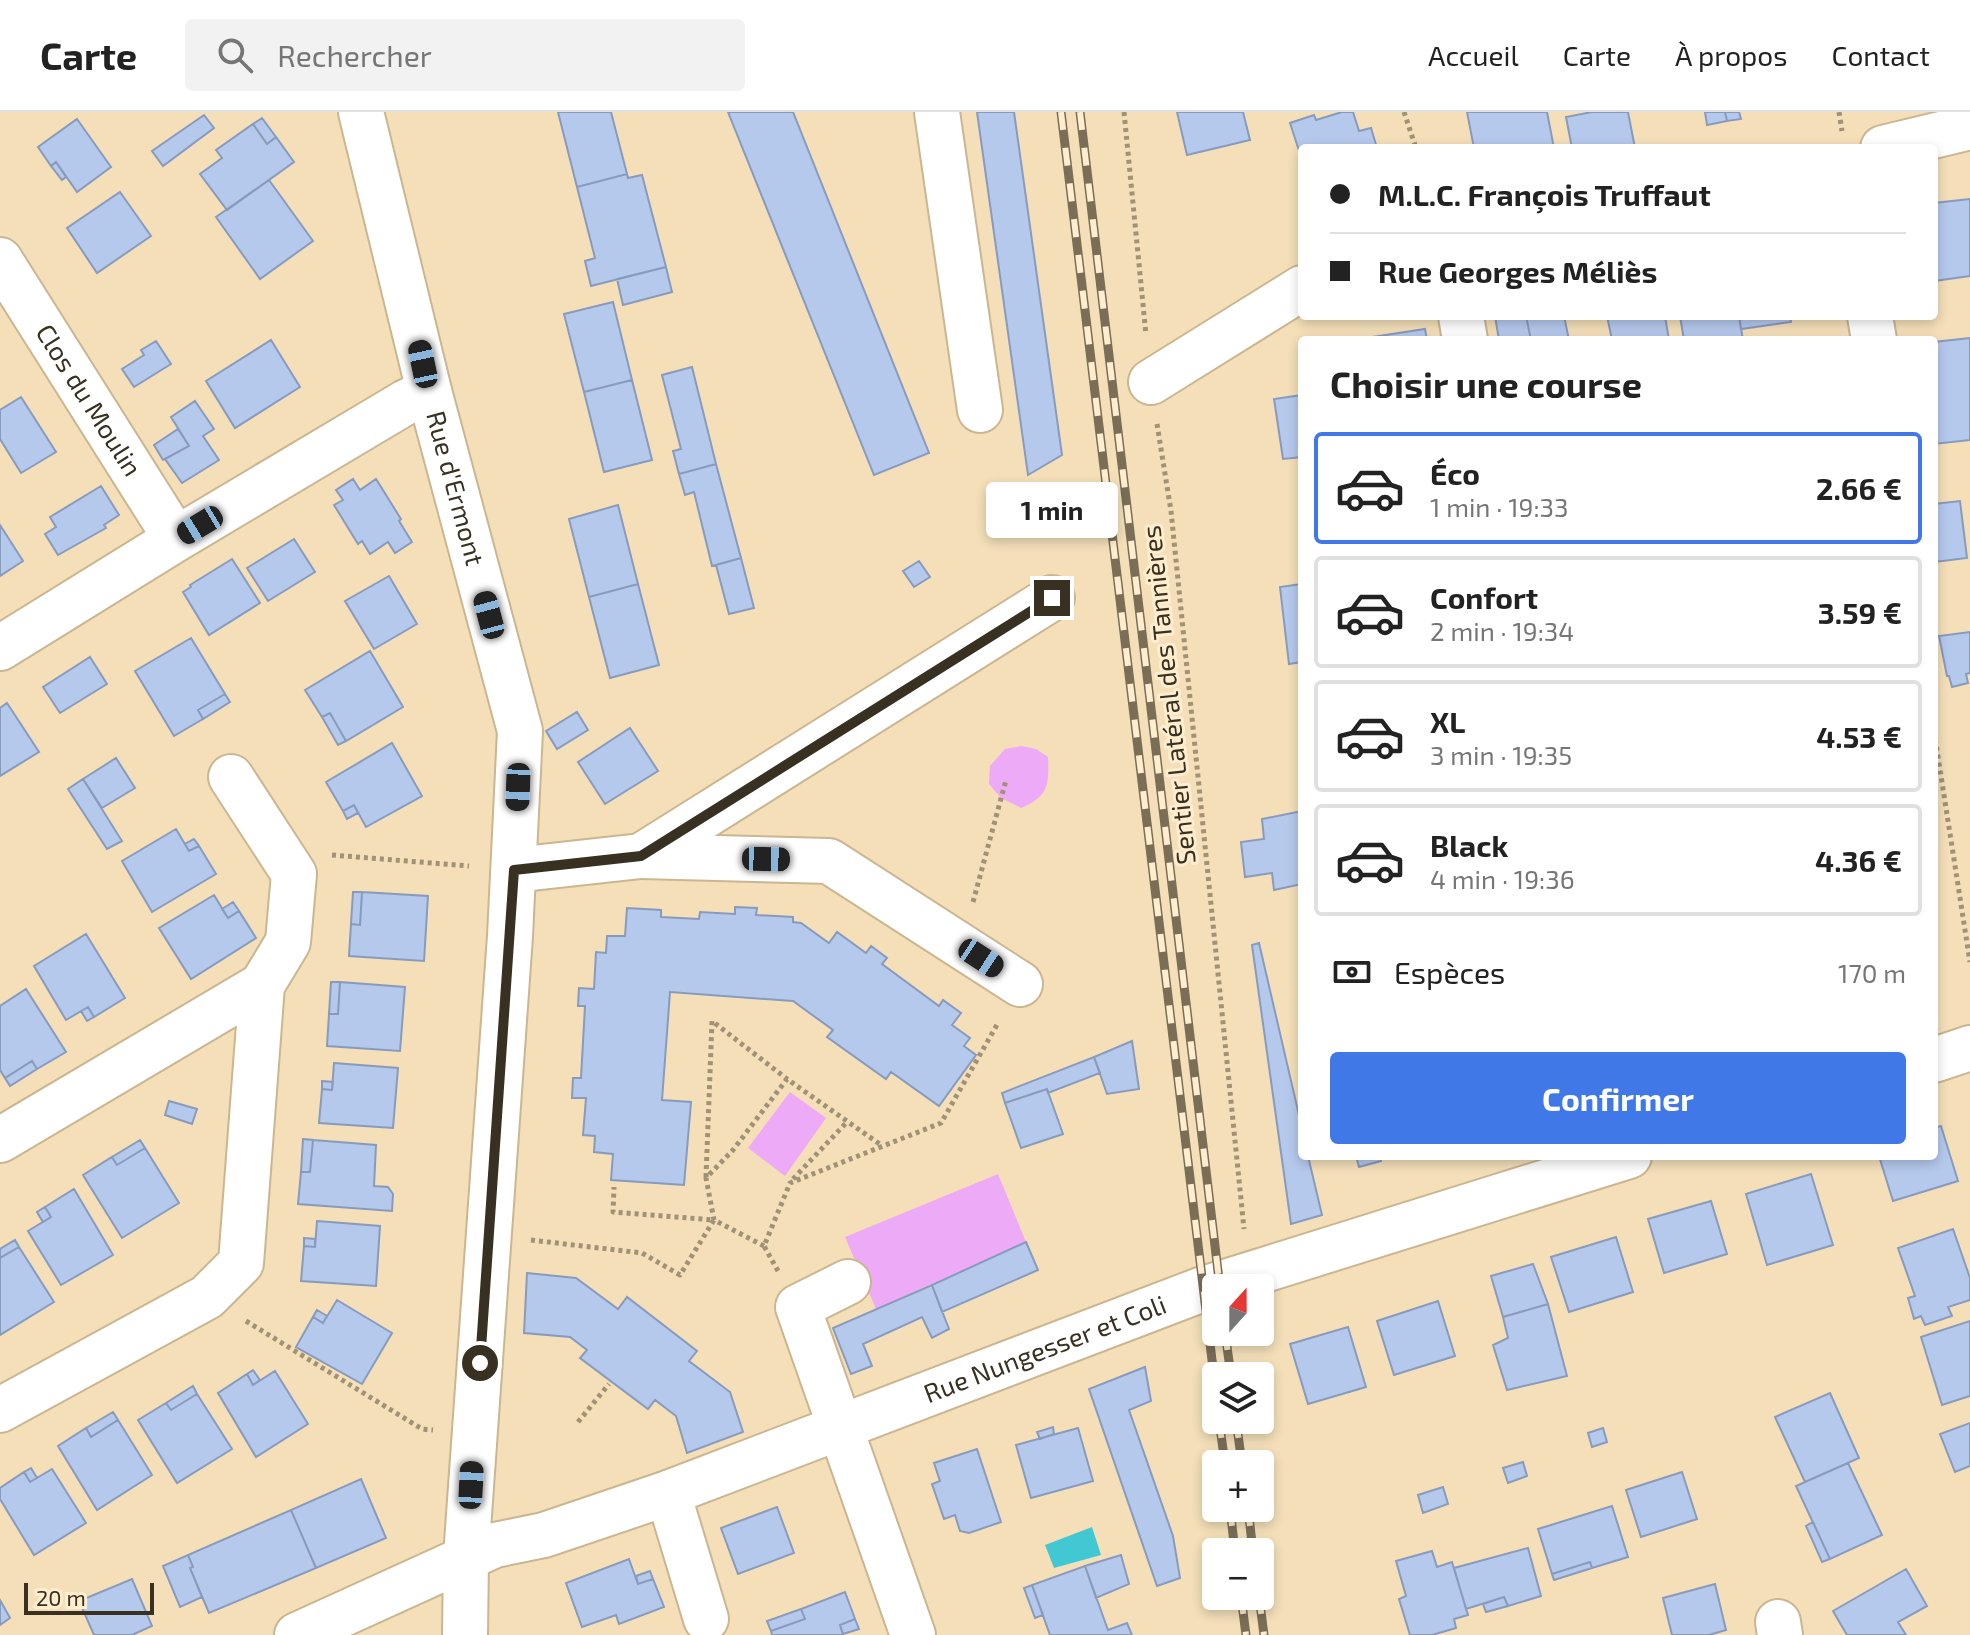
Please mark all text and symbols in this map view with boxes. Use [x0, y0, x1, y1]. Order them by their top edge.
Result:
search box [185, 19, 745, 91]
text: Carte [40, 32, 137, 78]
icon: search [213, 33, 257, 77]
text: Rechercher [277, 37, 432, 73]
text: Accueil [1428, 38, 1519, 72]
text: Carte [1563, 38, 1631, 72]
text: À propos [1675, 38, 1787, 72]
text: Contact [1831, 38, 1930, 72]
text: M.L.C. François Truffaut [1378, 176, 1711, 212]
text: Rue Georges Méliès [1378, 253, 1657, 289]
street label: Clos du Moulin [30, 318, 149, 481]
car [406, 338, 440, 390]
text: Choisir une course [1330, 362, 1642, 405]
street label: Rue d'Ermont [421, 407, 492, 569]
icon: car [1334, 452, 1406, 524]
text: Éco [1430, 455, 1480, 491]
text: 2.66 € [1816, 470, 1902, 506]
callout: 1 min [986, 482, 1118, 538]
text: 1 min · 19:33 [1430, 491, 1568, 522]
text: 1 min [1021, 494, 1083, 525]
car [173, 502, 227, 548]
street label: Sentier Latéral des Tannières [1134, 524, 1201, 866]
icon: car [1334, 576, 1406, 648]
text: Confort [1430, 579, 1538, 615]
route end [1034, 580, 1070, 616]
car [471, 589, 507, 641]
text: 3.59 € [1818, 594, 1902, 630]
text: 2 min · 19:34 [1430, 615, 1574, 646]
icon: car [1334, 700, 1406, 772]
text: XL [1430, 703, 1465, 739]
text: 4.53 € [1816, 718, 1902, 754]
text: 3 min · 19:35 [1430, 739, 1572, 770]
car [505, 763, 531, 811]
icon: car [1334, 824, 1406, 896]
text: Black [1430, 827, 1508, 863]
text: 4.36 € [1815, 842, 1902, 878]
car [742, 847, 790, 871]
text: 4 min · 19:36 [1430, 863, 1575, 894]
car [954, 935, 1008, 981]
icon: cash [1330, 950, 1374, 994]
text: Espèces [1394, 954, 1505, 990]
text: 170 m [1838, 957, 1906, 988]
button: Confirmer [1330, 1052, 1906, 1144]
north arrow [1202, 1274, 1274, 1346]
map controls [1202, 1274, 1274, 1610]
street label: Rue Nungesser et Coli [919, 1288, 1170, 1408]
route start [462, 1345, 498, 1381]
button: layers [1202, 1362, 1274, 1434]
button: + [1202, 1450, 1274, 1522]
car [458, 1460, 484, 1510]
button: − [1202, 1538, 1274, 1610]
scale bar [24, 1579, 154, 1615]
text: 20 m [36, 1584, 86, 1610]

